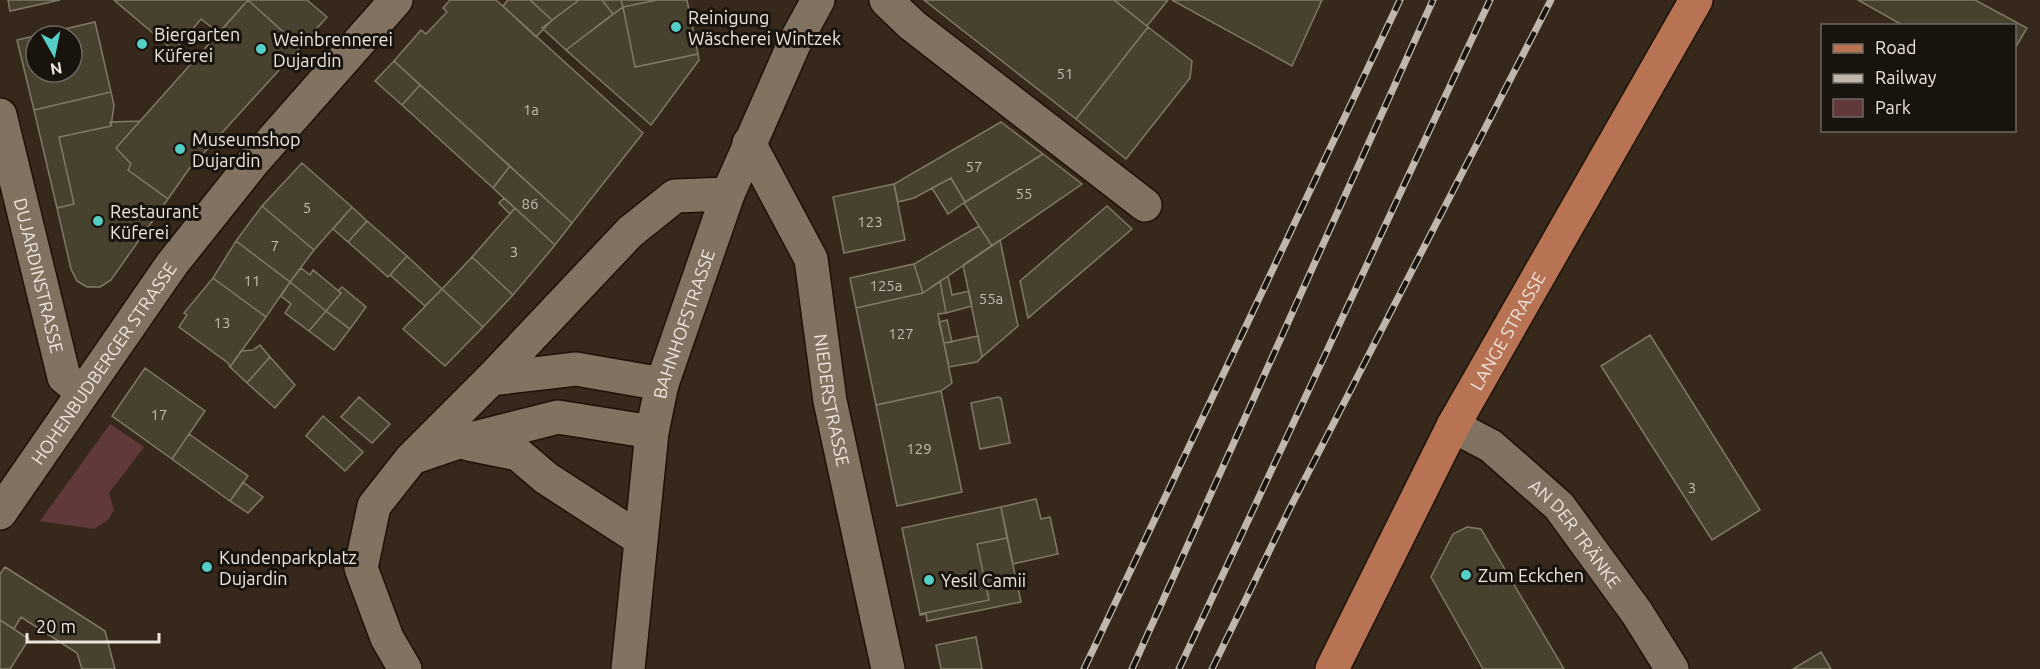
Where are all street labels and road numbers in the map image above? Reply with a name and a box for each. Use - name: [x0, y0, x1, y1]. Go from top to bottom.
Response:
- street label: DUJARDINSTRASSE: [11, 196, 68, 355]
- street label: BAHNHOFSTRASSE: [649, 246, 718, 400]
- street label: HOHENBUDBERGER STRASSE: [27, 259, 180, 468]
- street label: LANGE STRASSE: [1466, 268, 1549, 393]
- street label: NIEDERSTRASSE: [811, 333, 854, 468]
- street label: AN DER TRÄNKE: [1526, 475, 1625, 591]

